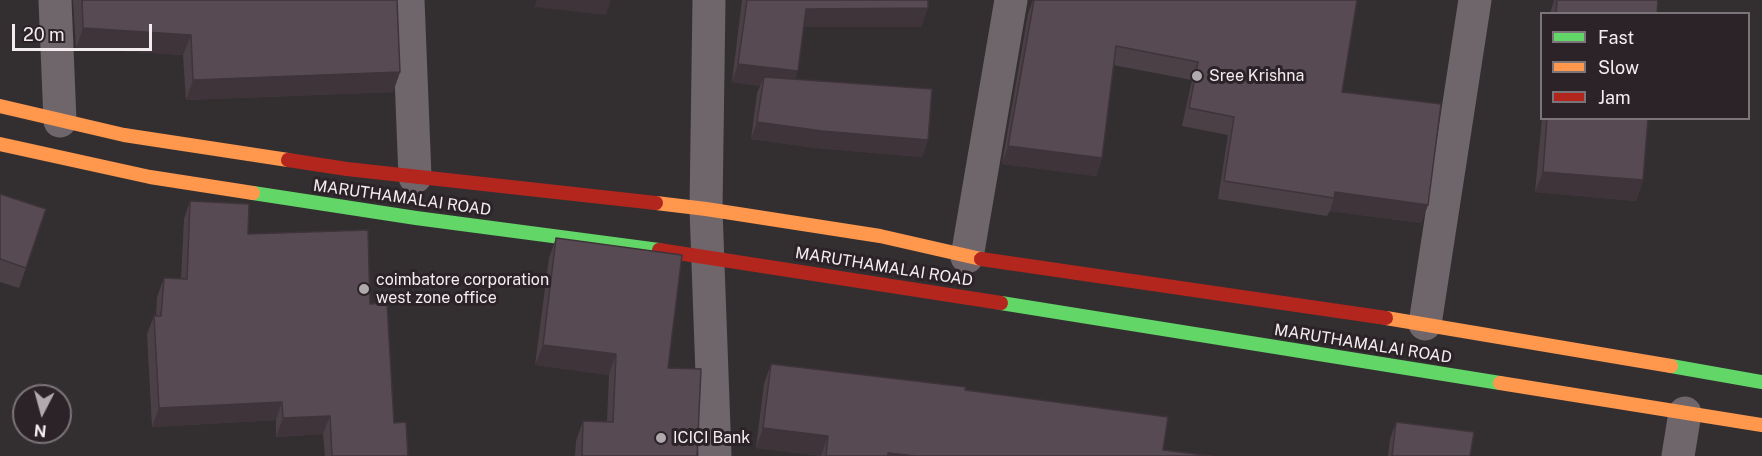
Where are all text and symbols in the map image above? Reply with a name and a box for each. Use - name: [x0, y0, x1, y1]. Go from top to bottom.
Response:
- scale bar: [15, 12, 154, 50]
- legend: [1540, 12, 1750, 120]
- text: 20 m: [23, 24, 65, 45]
- text: Fast: [1598, 27, 1634, 48]
- text: Slow: [1598, 57, 1639, 78]
- place label: Sree Krishna: [1209, 66, 1304, 86]
- marker: Sree Krishna: [1190, 69, 1204, 83]
- text: Jam: [1598, 87, 1631, 108]
- street label: MARUTHAMALAI ROAD: [312, 176, 492, 220]
- street label: MARUTHAMALAI ROAD: [794, 243, 974, 291]
- place label: coimbatore corporation west zone office: [376, 270, 549, 308]
- marker: coimbatore corporation west zone office: [357, 282, 371, 296]
- street label: MARUTHAMALAI ROAD: [1273, 320, 1453, 368]
- north arrow: [12, 384, 72, 444]
- text: N: [33, 420, 47, 441]
- place label: ICICI Bank: [673, 428, 750, 448]
- marker: ICICI Bank: [654, 431, 668, 445]

